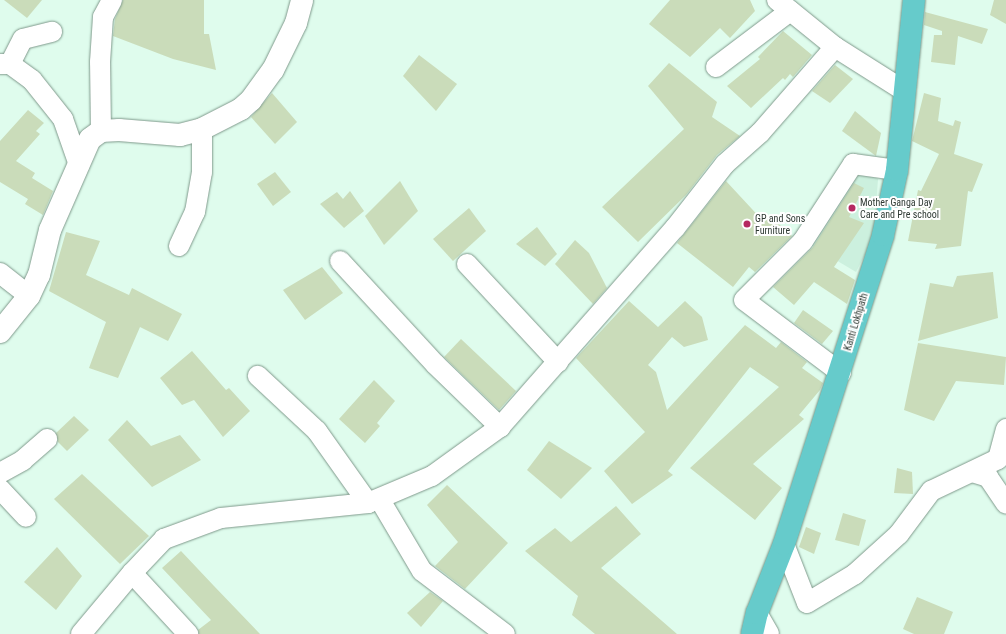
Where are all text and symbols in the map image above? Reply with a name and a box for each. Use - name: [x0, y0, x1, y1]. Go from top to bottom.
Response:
- place label: Mother Ganga Day Care and Pre school: [860, 196, 939, 220]
- marker: Mother Ganga Day Care and Pre school: [847, 203, 857, 213]
- place label: GP and Sons Furniture: [755, 212, 805, 236]
- marker: GP and Sons Furniture: [742, 219, 752, 229]
- street label: Kanti Lokhpath: [842, 292, 870, 352]

